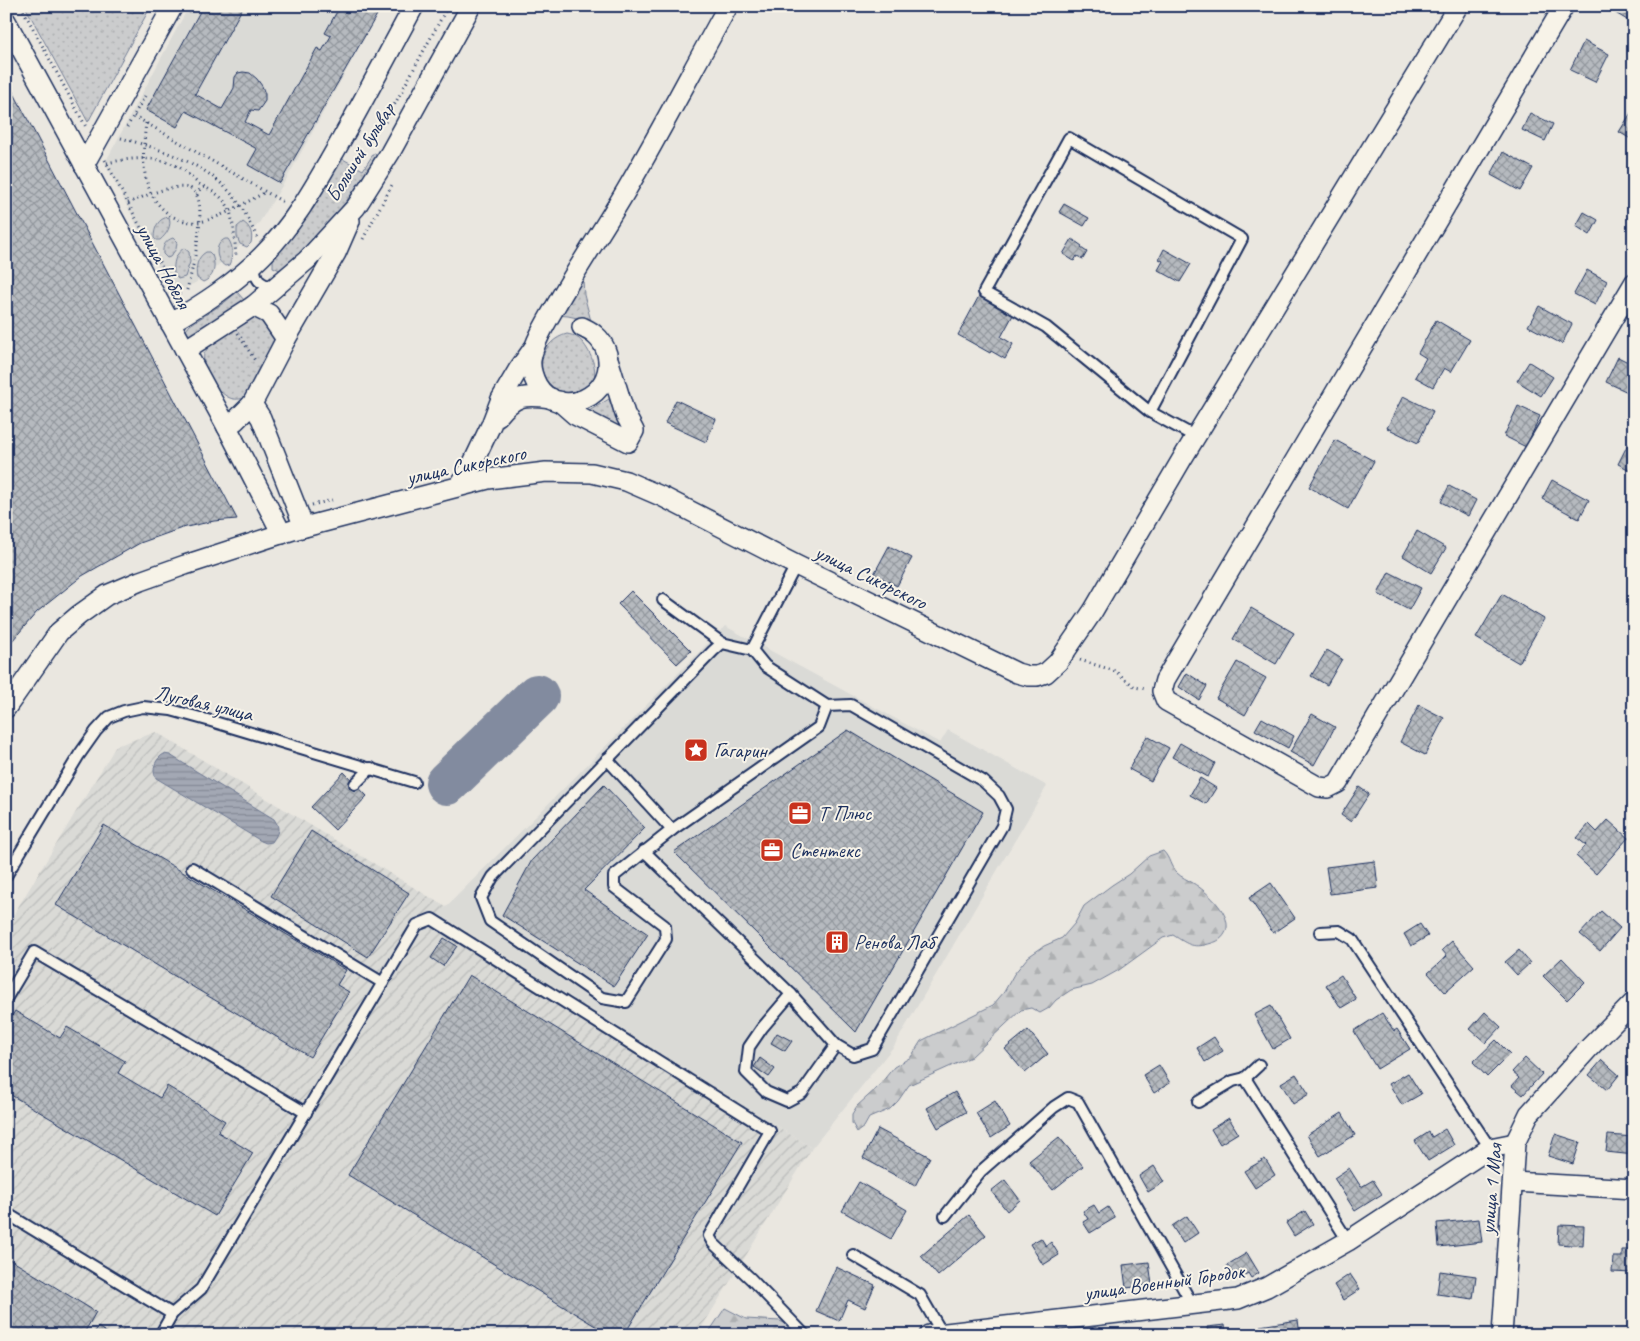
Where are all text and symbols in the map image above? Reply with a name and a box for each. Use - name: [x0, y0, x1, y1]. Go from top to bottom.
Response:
- street label: Большой бульвар: [319, 97, 401, 206]
- street label: улица Нобеля: [130, 217, 198, 314]
- street label: улица Сикорского: [402, 439, 529, 491]
- street label: улица Сикорского: [809, 538, 933, 616]
- street label: Луговая улица: [152, 679, 257, 727]
- place icon: Гагарин: [683, 737, 709, 763]
- place label: Гагарин: [714, 737, 768, 763]
- office icon: Т Плюс: [787, 800, 813, 826]
- place label: Т Плюс: [818, 800, 873, 826]
- office icon: Стентекс: [759, 837, 785, 863]
- place label: Стентекс: [790, 837, 861, 863]
- building icon: Ренова Лаб: [824, 929, 850, 955]
- place label: Ренова Лаб: [854, 929, 939, 955]
- street label: улица 1 Мая: [1474, 1141, 1508, 1237]
- street label: улица Военный Городок: [1080, 1258, 1247, 1306]

